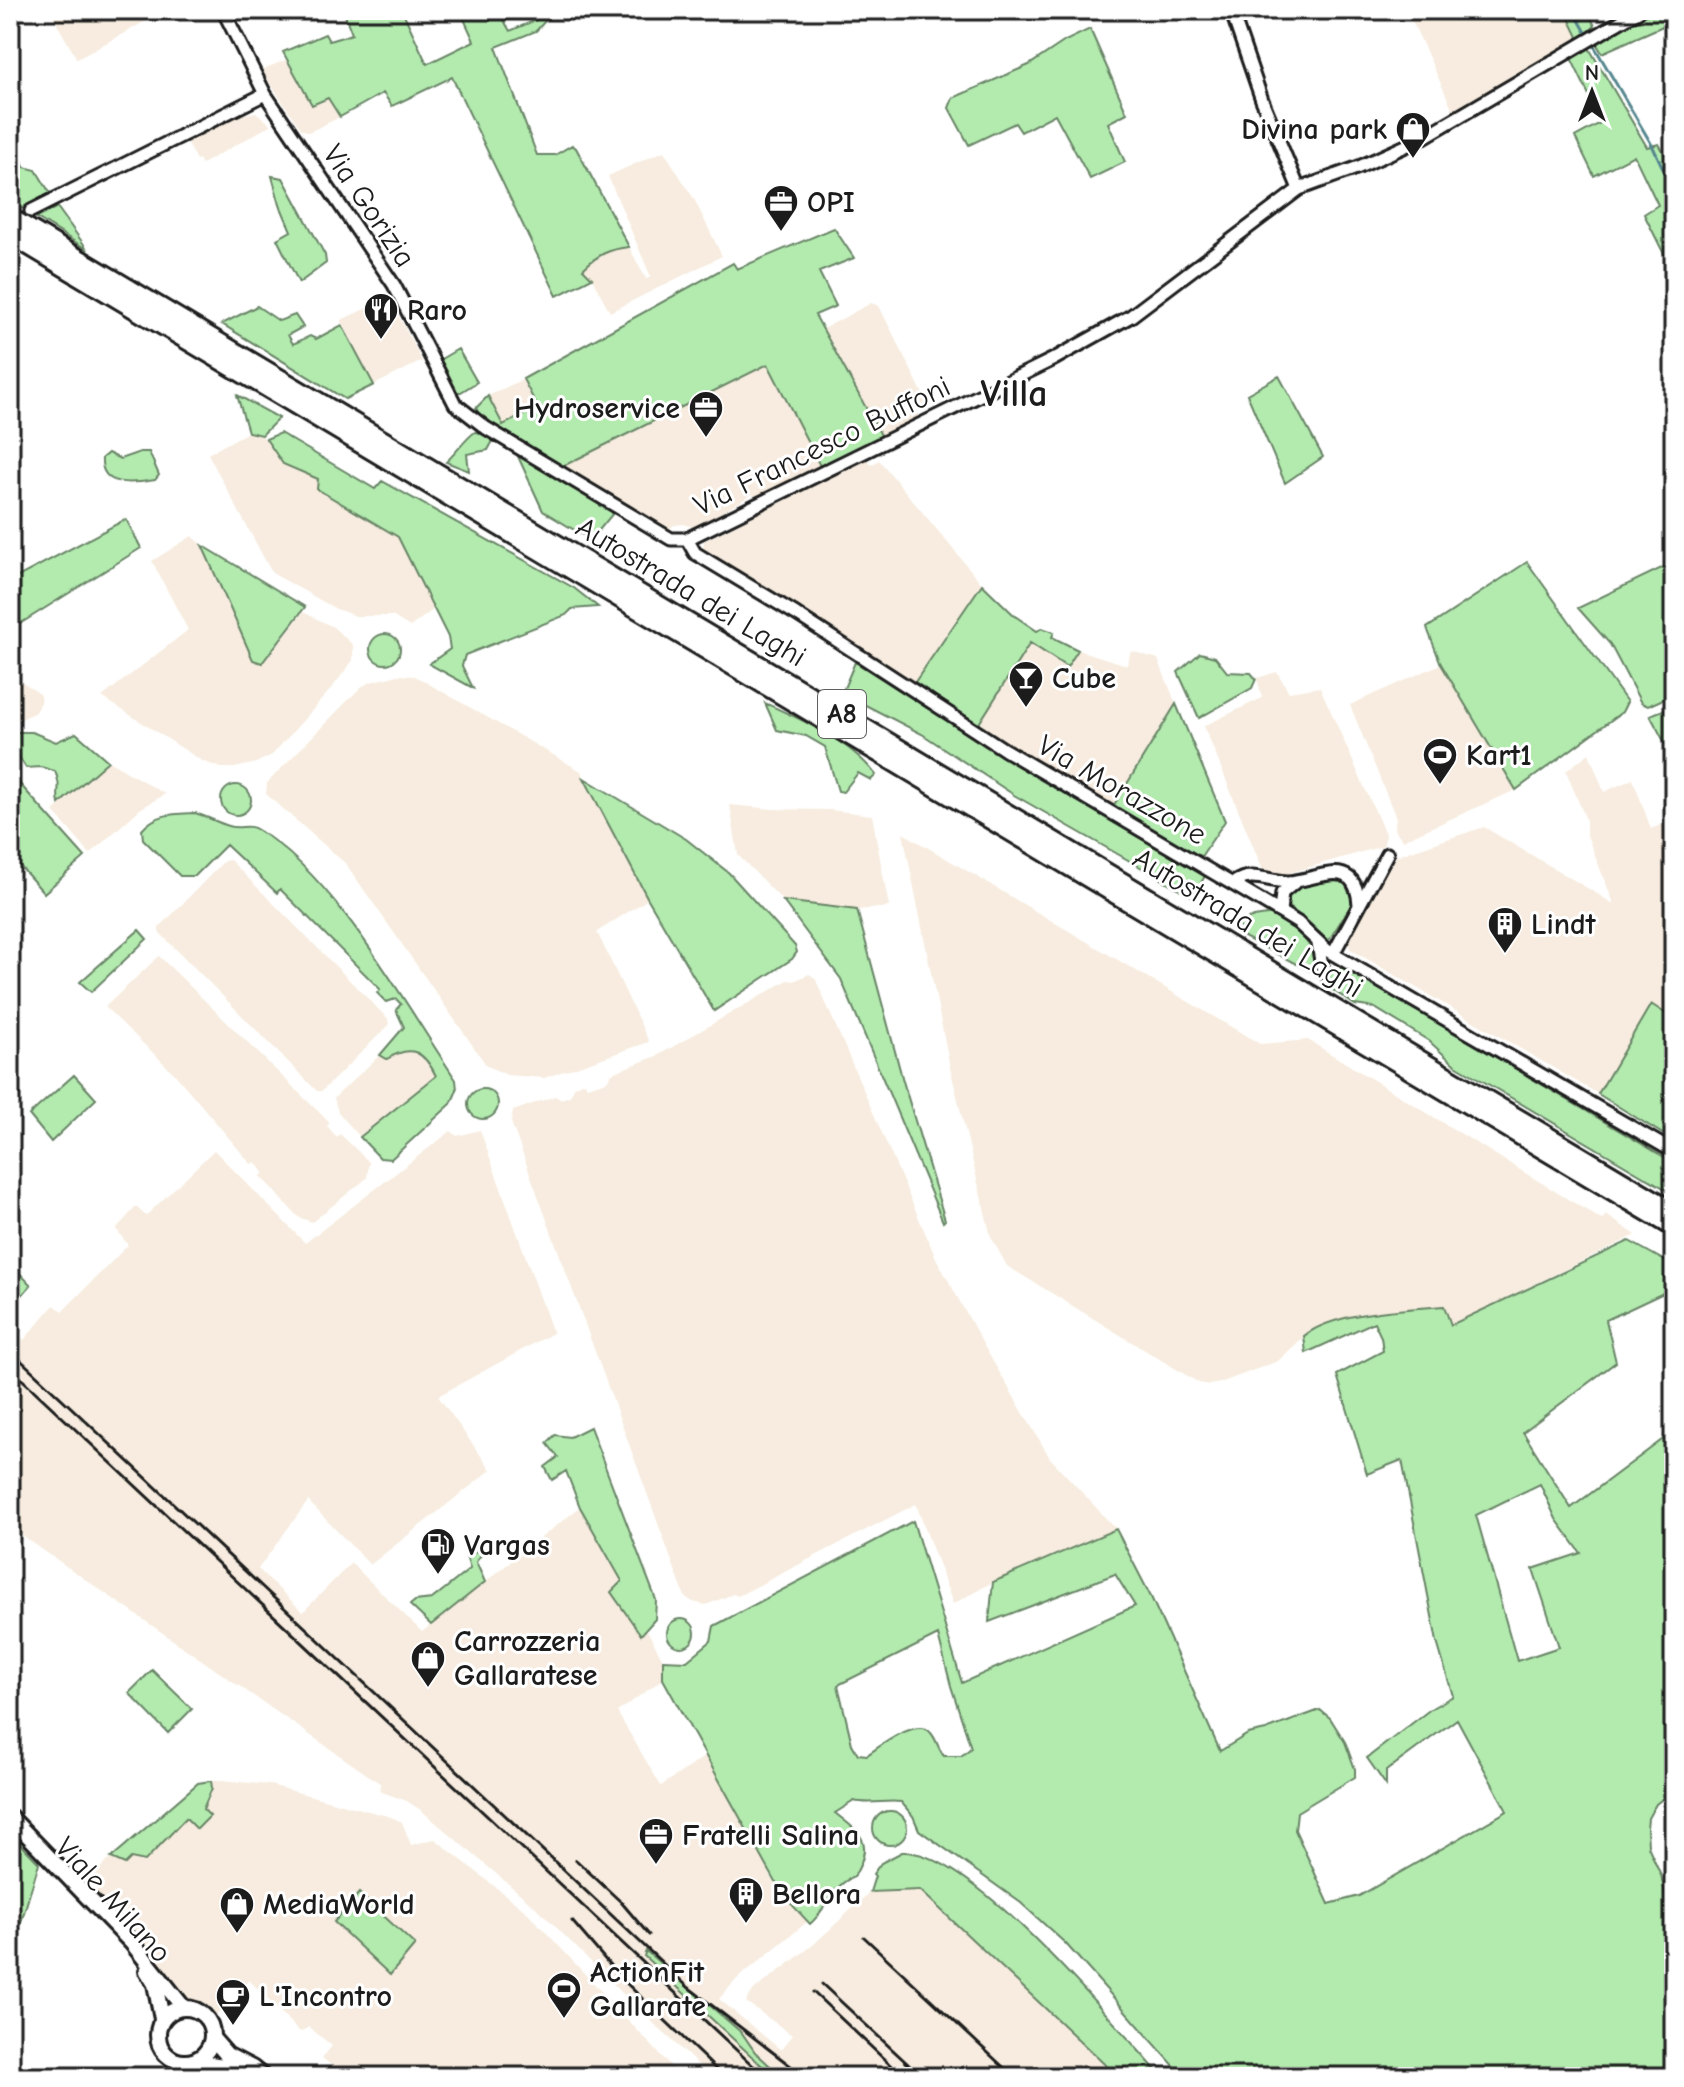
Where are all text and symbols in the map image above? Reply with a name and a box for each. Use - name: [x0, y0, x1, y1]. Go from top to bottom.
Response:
- north arrow: [1552, 52, 1632, 132]
- text: N: [1585, 60, 1599, 86]
- shop icon: Divina park: [1394, 110, 1432, 160]
- place label: Divina park: [1241, 112, 1387, 147]
- street label: Via Gorizia: [315, 138, 423, 274]
- office icon: OPI: [762, 183, 800, 233]
- place label: OPI: [807, 185, 855, 220]
- restaurant icon: Raro: [362, 291, 400, 341]
- place label: Raro: [407, 293, 467, 328]
- street label: Via Francesco Buffoni: [688, 369, 956, 523]
- district label: Villa: [981, 372, 1047, 416]
- office icon: Hydroservice: [687, 389, 725, 439]
- place label: Hydroservice: [514, 391, 680, 426]
- street label: Autostrada dei Laghi: [570, 510, 812, 674]
- bar icon: Cube: [1007, 659, 1045, 709]
- place label: Cube: [1052, 661, 1116, 696]
- road number: A8: [818, 690, 866, 738]
- street label: Via Morazzone: [1031, 728, 1213, 852]
- sports icon: Kart1: [1421, 736, 1459, 786]
- place label: Kart1: [1466, 738, 1532, 773]
- street label: Autostrada dei Laghi: [1127, 841, 1369, 1005]
- building icon: Lindt: [1486, 905, 1524, 955]
- place label: Lindt: [1531, 907, 1597, 942]
- fuel station icon: Vargas: [419, 1526, 457, 1576]
- place label: Vargas: [464, 1528, 550, 1563]
- place label: Carrozzeria Gallaratese: [454, 1624, 600, 1693]
- shop icon: Carrozzeria Gallaratese: [409, 1639, 447, 1689]
- office icon: Fratelli Salina: [637, 1816, 675, 1866]
- place label: Fratelli Salina: [682, 1818, 859, 1853]
- street label: Viale Milano: [48, 1830, 178, 1970]
- building icon: Bellora: [727, 1875, 765, 1925]
- place label: Bellora: [772, 1877, 861, 1912]
- shop icon: MediaWorld: [218, 1885, 256, 1935]
- place label: MediaWorld: [263, 1887, 415, 1922]
- place label: ActionFit Gallarate: [590, 1955, 706, 2024]
- sports icon: ActionFit Gallarate: [545, 1970, 583, 2020]
- cafe icon: L'Incontro: [214, 1977, 252, 2027]
- place label: L'Incontro: [259, 1979, 392, 2014]

